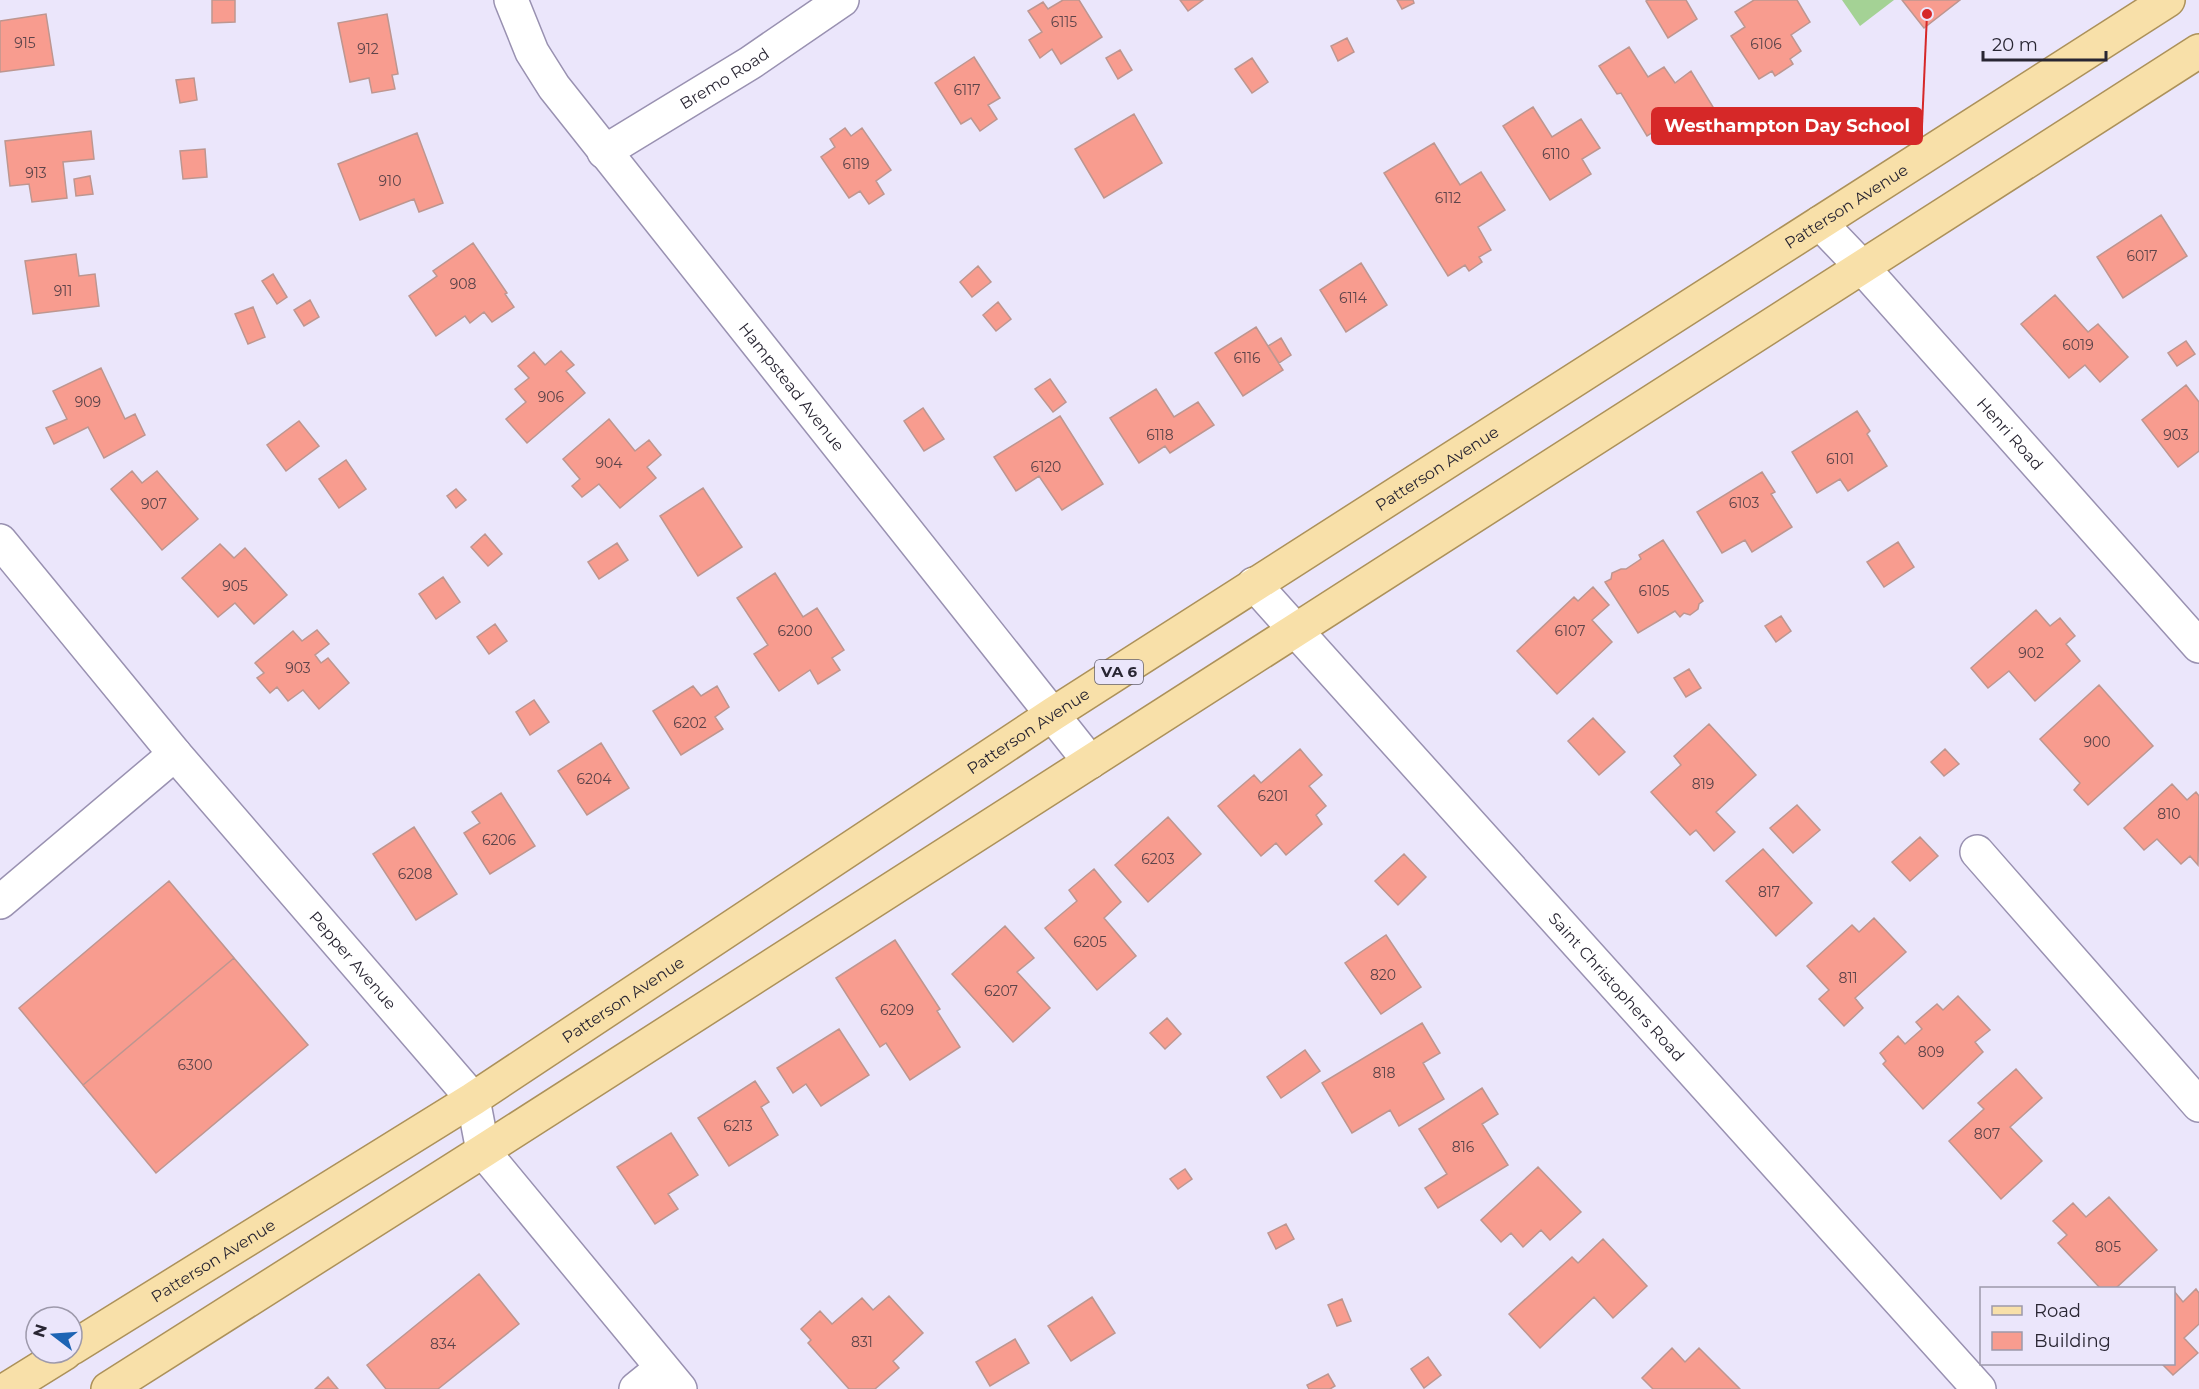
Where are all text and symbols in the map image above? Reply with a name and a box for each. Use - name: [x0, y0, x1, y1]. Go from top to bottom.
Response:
- house number: 6115: [1051, 13, 1077, 31]
- scale bar: [1983, 24, 2106, 62]
- house number: 915: [14, 34, 36, 52]
- text: 20 m: [1992, 34, 2038, 56]
- house number: 6106: [1750, 35, 1782, 53]
- house number: 912: [357, 40, 379, 58]
- street label: Bremo Road: [677, 44, 773, 113]
- house number: 6117: [954, 81, 980, 99]
- callout: Westhampton Day School: [1652, 108, 1922, 144]
- text: Westhampton Day School: [1664, 115, 1910, 137]
- house number: 6110: [1542, 145, 1570, 163]
- house number: 6119: [842, 155, 870, 173]
- street label: Patterson Avenue: [1781, 160, 1912, 253]
- house number: 913: [25, 164, 47, 182]
- house number: 910: [379, 172, 401, 190]
- house number: 6112: [1435, 189, 1461, 207]
- house number: 6017: [2126, 247, 2158, 265]
- house number: 908: [450, 275, 476, 293]
- house number: 911: [54, 282, 72, 300]
- house number: 6114: [1339, 289, 1368, 307]
- street label: Hampstead Avenue: [735, 319, 848, 455]
- house number: 6019: [2062, 336, 2094, 354]
- house number: 6116: [1233, 349, 1261, 367]
- house number: 906: [538, 388, 565, 406]
- house number: 909: [75, 393, 101, 411]
- street label: Henri Road: [1973, 394, 2047, 474]
- street label: Patterson Avenue: [1372, 422, 1502, 515]
- house number: 6118: [1146, 426, 1174, 444]
- house number: 903: [2163, 426, 2189, 444]
- house number: 6101: [1826, 450, 1854, 468]
- house number: 904: [595, 454, 623, 472]
- house number: 6120: [1031, 458, 1061, 476]
- house number: 6103: [1729, 494, 1759, 512]
- house number: 907: [141, 495, 167, 513]
- house number: 905: [222, 577, 248, 595]
- house number: 6105: [1639, 582, 1669, 600]
- house number: 6200: [778, 622, 812, 640]
- house number: 6107: [1555, 622, 1586, 640]
- house number: 902: [2018, 644, 2044, 662]
- house number: 903: [285, 659, 311, 677]
- road number: VA 6: [1095, 660, 1143, 684]
- street label: Patterson Avenue: [963, 684, 1093, 778]
- house number: 6202: [673, 714, 707, 732]
- house number: 900: [2083, 733, 2111, 751]
- house number: 6204: [577, 770, 612, 788]
- house number: 819: [1692, 775, 1714, 793]
- house number: 6201: [1258, 787, 1288, 805]
- house number: 810: [2157, 805, 2181, 823]
- house number: 6206: [482, 831, 517, 849]
- house number: 6203: [1141, 850, 1175, 868]
- house number: 6208: [398, 865, 432, 883]
- house number: 817: [1758, 883, 1780, 901]
- street label: Pepper Avenue: [305, 908, 400, 1013]
- street label: Saint Christophers Road: [1544, 909, 1688, 1065]
- house number: 6205: [1073, 933, 1107, 951]
- street label: Patterson Avenue: [559, 953, 688, 1047]
- house number: 820: [1370, 966, 1396, 984]
- house number: 811: [1838, 969, 1858, 987]
- house number: 6207: [984, 982, 1018, 1000]
- house number: 6209: [880, 1001, 914, 1019]
- house number: 809: [1918, 1043, 1944, 1061]
- house number: 6300: [178, 1056, 212, 1074]
- house number: 818: [1373, 1064, 1396, 1082]
- house number: 6213: [723, 1117, 753, 1135]
- house number: 807: [1974, 1125, 2000, 1143]
- house number: 816: [1452, 1138, 1475, 1156]
- street label: Patterson Avenue: [148, 1215, 279, 1307]
- house number: 805: [2095, 1238, 2121, 1256]
- legend: [1980, 1287, 2175, 1365]
- text: Road: [2034, 1300, 2081, 1322]
- north arrow: [24, 1305, 84, 1365]
- text: N: [29, 1322, 51, 1340]
- text: Building: [2034, 1330, 2111, 1352]
- house number: 831: [851, 1333, 873, 1351]
- house number: 834: [430, 1335, 457, 1353]

